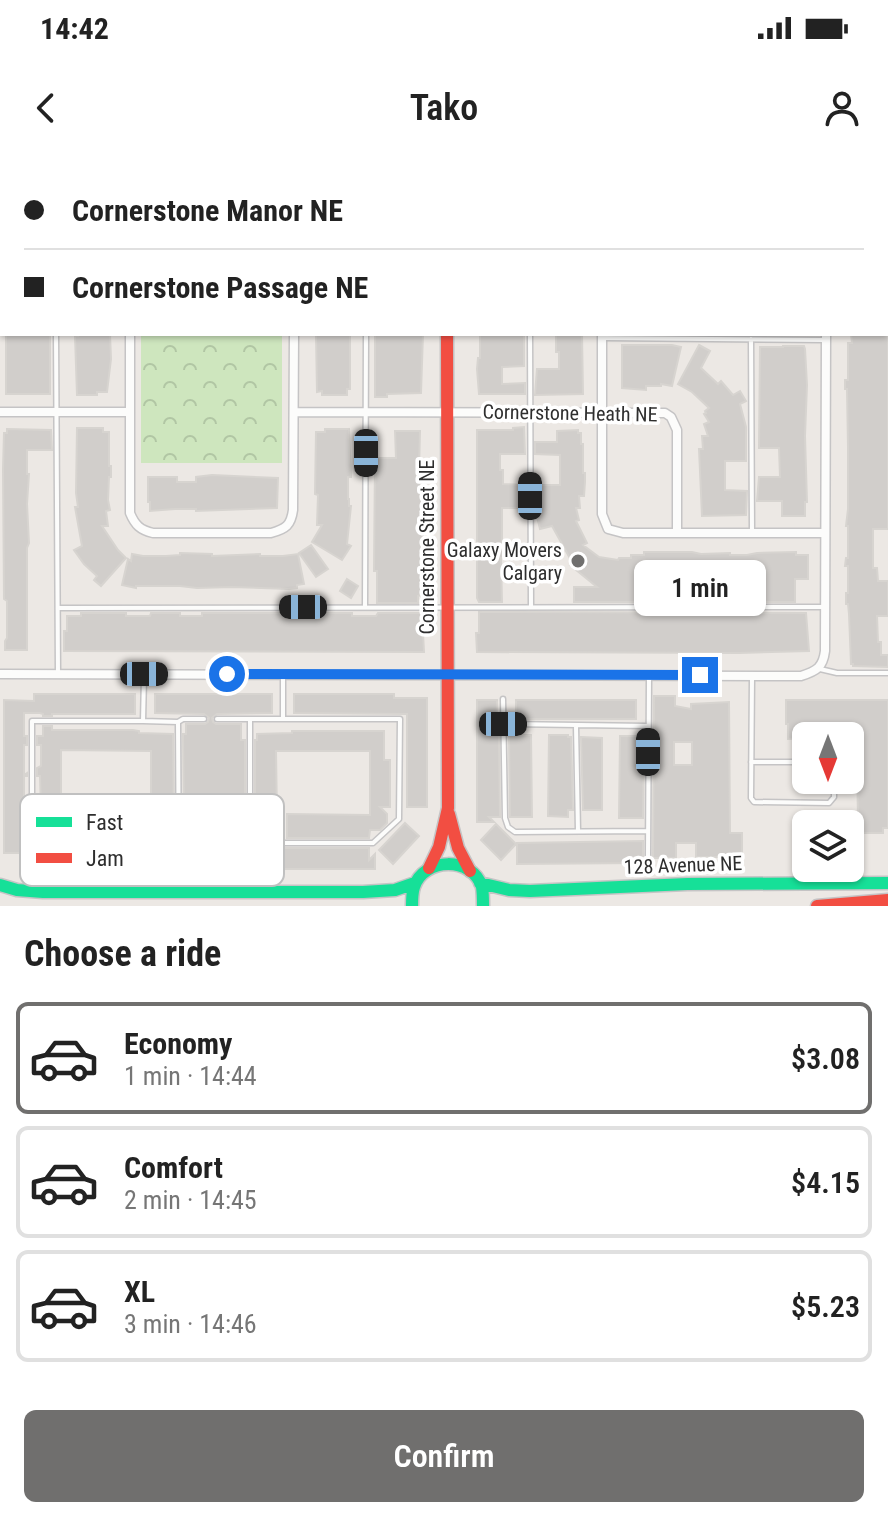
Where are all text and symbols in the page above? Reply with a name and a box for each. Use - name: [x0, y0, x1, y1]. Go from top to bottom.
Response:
- text: 14:42: [40, 11, 109, 46]
- icon: back: [24, 86, 68, 130]
- icon: person: [820, 86, 864, 130]
- text: Tako: [410, 87, 478, 129]
- text: Cornerstone Manor NE: [72, 193, 343, 228]
- text: Cornerstone Passage NE: [72, 270, 368, 305]
- street label: Cornerstone Heath NE: [482, 399, 658, 427]
- car: [354, 429, 378, 477]
- street label: Cornerstone Street NE: [415, 459, 439, 634]
- car: [518, 472, 542, 520]
- place label: Galaxy Movers Calgary: [447, 538, 562, 585]
- marker: Galaxy Movers Calgary: [569, 552, 587, 570]
- callout: 1 min: [634, 559, 766, 615]
- text: 1 min: [671, 573, 729, 603]
- car: [279, 595, 327, 619]
- route start: [209, 656, 245, 692]
- route end: [682, 657, 718, 693]
- car: [120, 662, 168, 686]
- car: [479, 712, 527, 736]
- north arrow: [792, 722, 864, 794]
- map controls: [792, 722, 864, 882]
- car: [636, 728, 660, 776]
- legend: [20, 794, 284, 886]
- text: Fast: [86, 810, 123, 835]
- button: layers: [792, 810, 864, 882]
- text: Jam: [86, 846, 124, 871]
- street label: 128 Avenue NE: [623, 851, 743, 879]
- text: Choose a ride: [24, 933, 221, 975]
- icon: car: [28, 1022, 100, 1094]
- text: Economy: [124, 1026, 232, 1061]
- text: $3.08: [791, 1041, 860, 1076]
- text: 1 min · 14:44: [124, 1061, 257, 1091]
- icon: car: [28, 1146, 100, 1218]
- text: Comfort: [124, 1150, 223, 1185]
- text: $4.15: [791, 1165, 860, 1200]
- text: 2 min · 14:45: [124, 1185, 257, 1215]
- icon: car: [28, 1270, 100, 1342]
- text: XL: [124, 1274, 155, 1309]
- text: $5.23: [791, 1289, 860, 1324]
- text: 3 min · 14:46: [124, 1309, 257, 1339]
- button: Confirm: [24, 1410, 864, 1502]

